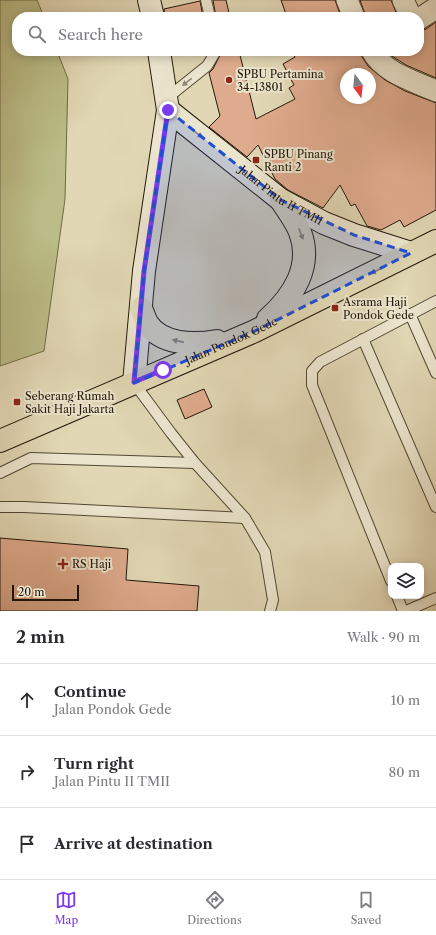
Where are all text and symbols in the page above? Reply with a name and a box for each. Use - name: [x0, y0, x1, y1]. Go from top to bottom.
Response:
- search box: [12, 12, 424, 56]
- icon: search: [26, 23, 48, 45]
- text: Search here: [58, 25, 143, 44]
- place label: SPBU Pertamina 34-13801: [237, 67, 324, 94]
- north arrow: [340, 68, 376, 104]
- marker: SPBU Pertamina 34-13801: [224, 75, 234, 85]
- one-way arrow: [182, 78, 193, 87]
- route end: [159, 101, 177, 119]
- one-way arrow: [193, 130, 204, 139]
- place label: SPBU Pinang Ranti 2: [264, 147, 333, 174]
- marker: SPBU Pinang Ranti 2: [251, 155, 261, 165]
- street label: Jalan Pintu II TMII: [235, 161, 325, 228]
- one-way arrow: [298, 228, 304, 240]
- one-way arrow: [370, 268, 382, 274]
- place label: Asrama Haji Pondok Gede: [342, 295, 414, 322]
- marker: Asrama Haji Pondok Gede: [330, 303, 340, 313]
- street label: Jalan Pondok Gede: [181, 314, 280, 368]
- one-way arrow: [172, 338, 184, 344]
- route start: [154, 361, 172, 379]
- place label: Seberang Rumah Sakit Haji Jakarta: [25, 389, 114, 416]
- marker: Seberang Rumah Sakit Haji Jakarta: [12, 397, 22, 407]
- place label: RS Haji: [72, 557, 112, 571]
- marker: RS Haji: [57, 558, 69, 570]
- map controls: [388, 563, 424, 599]
- button: layers: [388, 563, 424, 599]
- scale bar: [12, 583, 79, 602]
- text: 20 m: [18, 585, 44, 599]
- text: 2 min: [16, 627, 65, 647]
- text: Walk · 90 m: [347, 629, 420, 645]
- text: Continue: [54, 682, 126, 701]
- icon: ahead: [16, 689, 38, 711]
- text: 10 m: [391, 692, 420, 708]
- text: Jalan Pondok Gede: [54, 701, 172, 717]
- text: Turn right: [54, 754, 134, 773]
- icon: right: [16, 761, 38, 783]
- text: 80 m: [388, 764, 420, 780]
- text: Jalan Pintu II TMII: [54, 773, 170, 789]
- icon: arrive: [16, 833, 38, 855]
- text: Arrive at destination: [54, 834, 213, 853]
- tab: Map: [55, 889, 78, 927]
- tab: Directions: [187, 889, 242, 927]
- tab: Saved: [351, 889, 381, 927]

